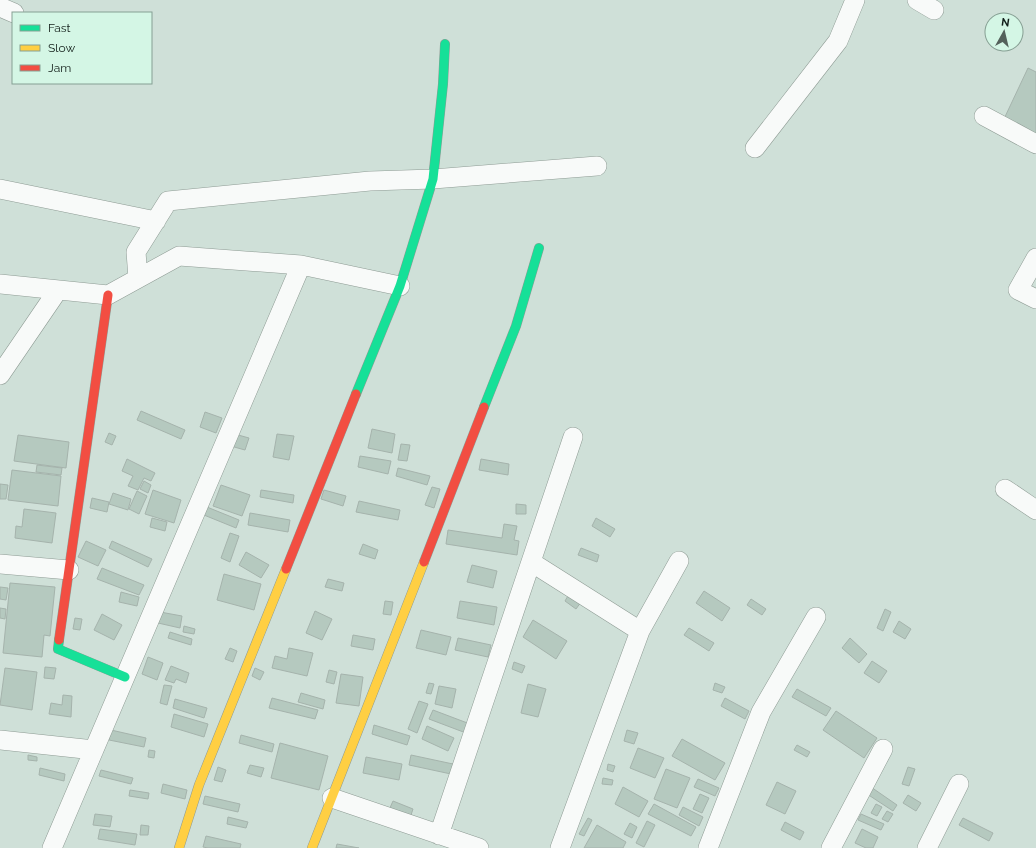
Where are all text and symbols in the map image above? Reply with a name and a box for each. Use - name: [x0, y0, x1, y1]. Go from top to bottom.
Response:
- legend: [12, 12, 152, 84]
- north arrow: [984, 12, 1024, 52]
- text: N: [1000, 16, 1010, 30]
- text: Fast: [48, 21, 71, 35]
- text: Slow: [48, 41, 75, 55]
- text: Jam: [48, 61, 71, 75]

